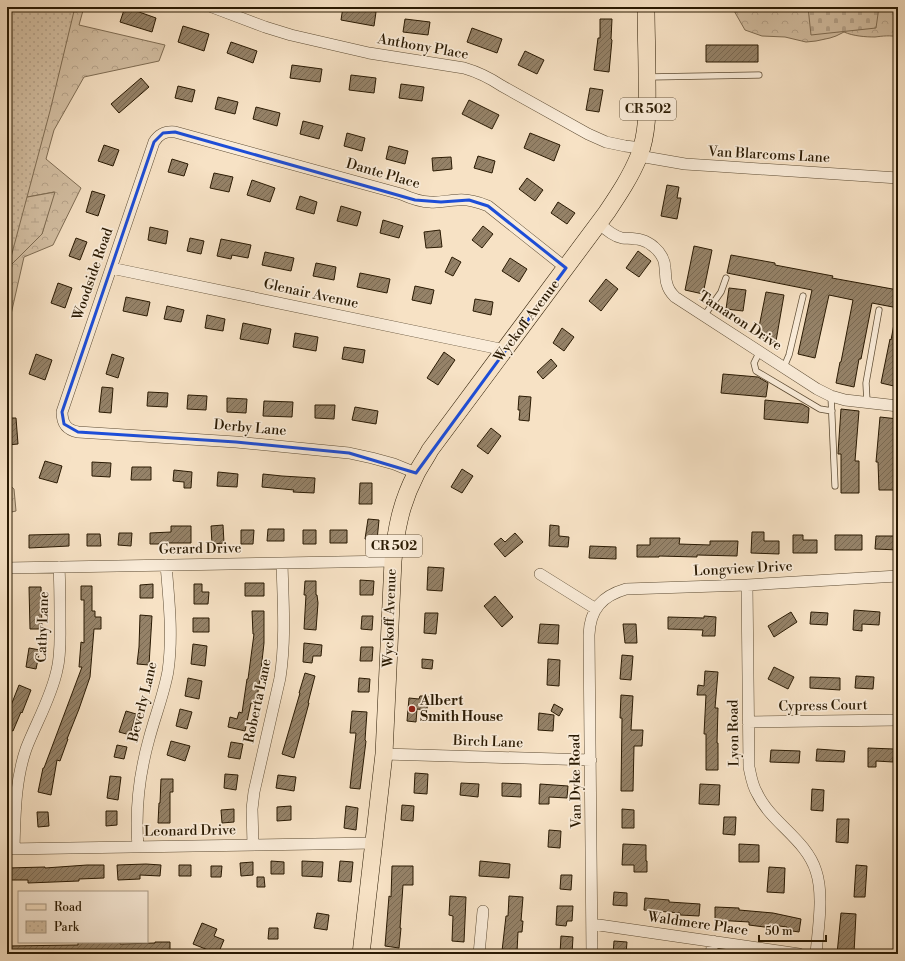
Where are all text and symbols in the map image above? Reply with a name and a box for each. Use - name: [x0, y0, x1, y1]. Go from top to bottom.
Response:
- street label: Anthony Place: [375, 30, 470, 64]
- road number: CR 502: [620, 98, 676, 120]
- street label: Van Blarcoms Lane: [707, 143, 830, 167]
- street label: Dante Place: [344, 155, 422, 193]
- street label: Woodside Road: [68, 225, 117, 324]
- street label: Glenair Avenue: [262, 275, 360, 313]
- street label: Wyckoff Avenue: [489, 276, 564, 367]
- street label: Tamaron Drive: [695, 287, 785, 355]
- street label: Derby Lane: [213, 416, 287, 440]
- road number: CR 502: [366, 535, 422, 557]
- street label: Gerard Drive: [158, 539, 242, 559]
- street label: Longview Drive: [693, 557, 793, 581]
- street label: Wyckoff Avenue: [379, 568, 401, 669]
- street label: Cathy Lane: [33, 591, 53, 663]
- street label: Roberta Lane: [240, 657, 276, 745]
- street label: Beverly Lane: [124, 660, 162, 745]
- place label: Albert Smith House: [419, 692, 504, 726]
- street label: Cypress Court: [778, 696, 868, 716]
- street label: Lyon Road: [724, 699, 744, 767]
- marker: Albert Smith House: [407, 704, 417, 714]
- street label: Birch Lane: [452, 732, 523, 752]
- street label: Van Dyke Road: [566, 734, 586, 829]
- street label: Leonard Drive: [144, 821, 236, 841]
- legend: [18, 891, 148, 943]
- text: Road: [54, 900, 82, 915]
- street label: Waldmere Place: [646, 908, 749, 940]
- scale bar: [759, 917, 826, 943]
- text: Park: [54, 920, 80, 935]
- text: 50 m: [765, 924, 793, 939]

